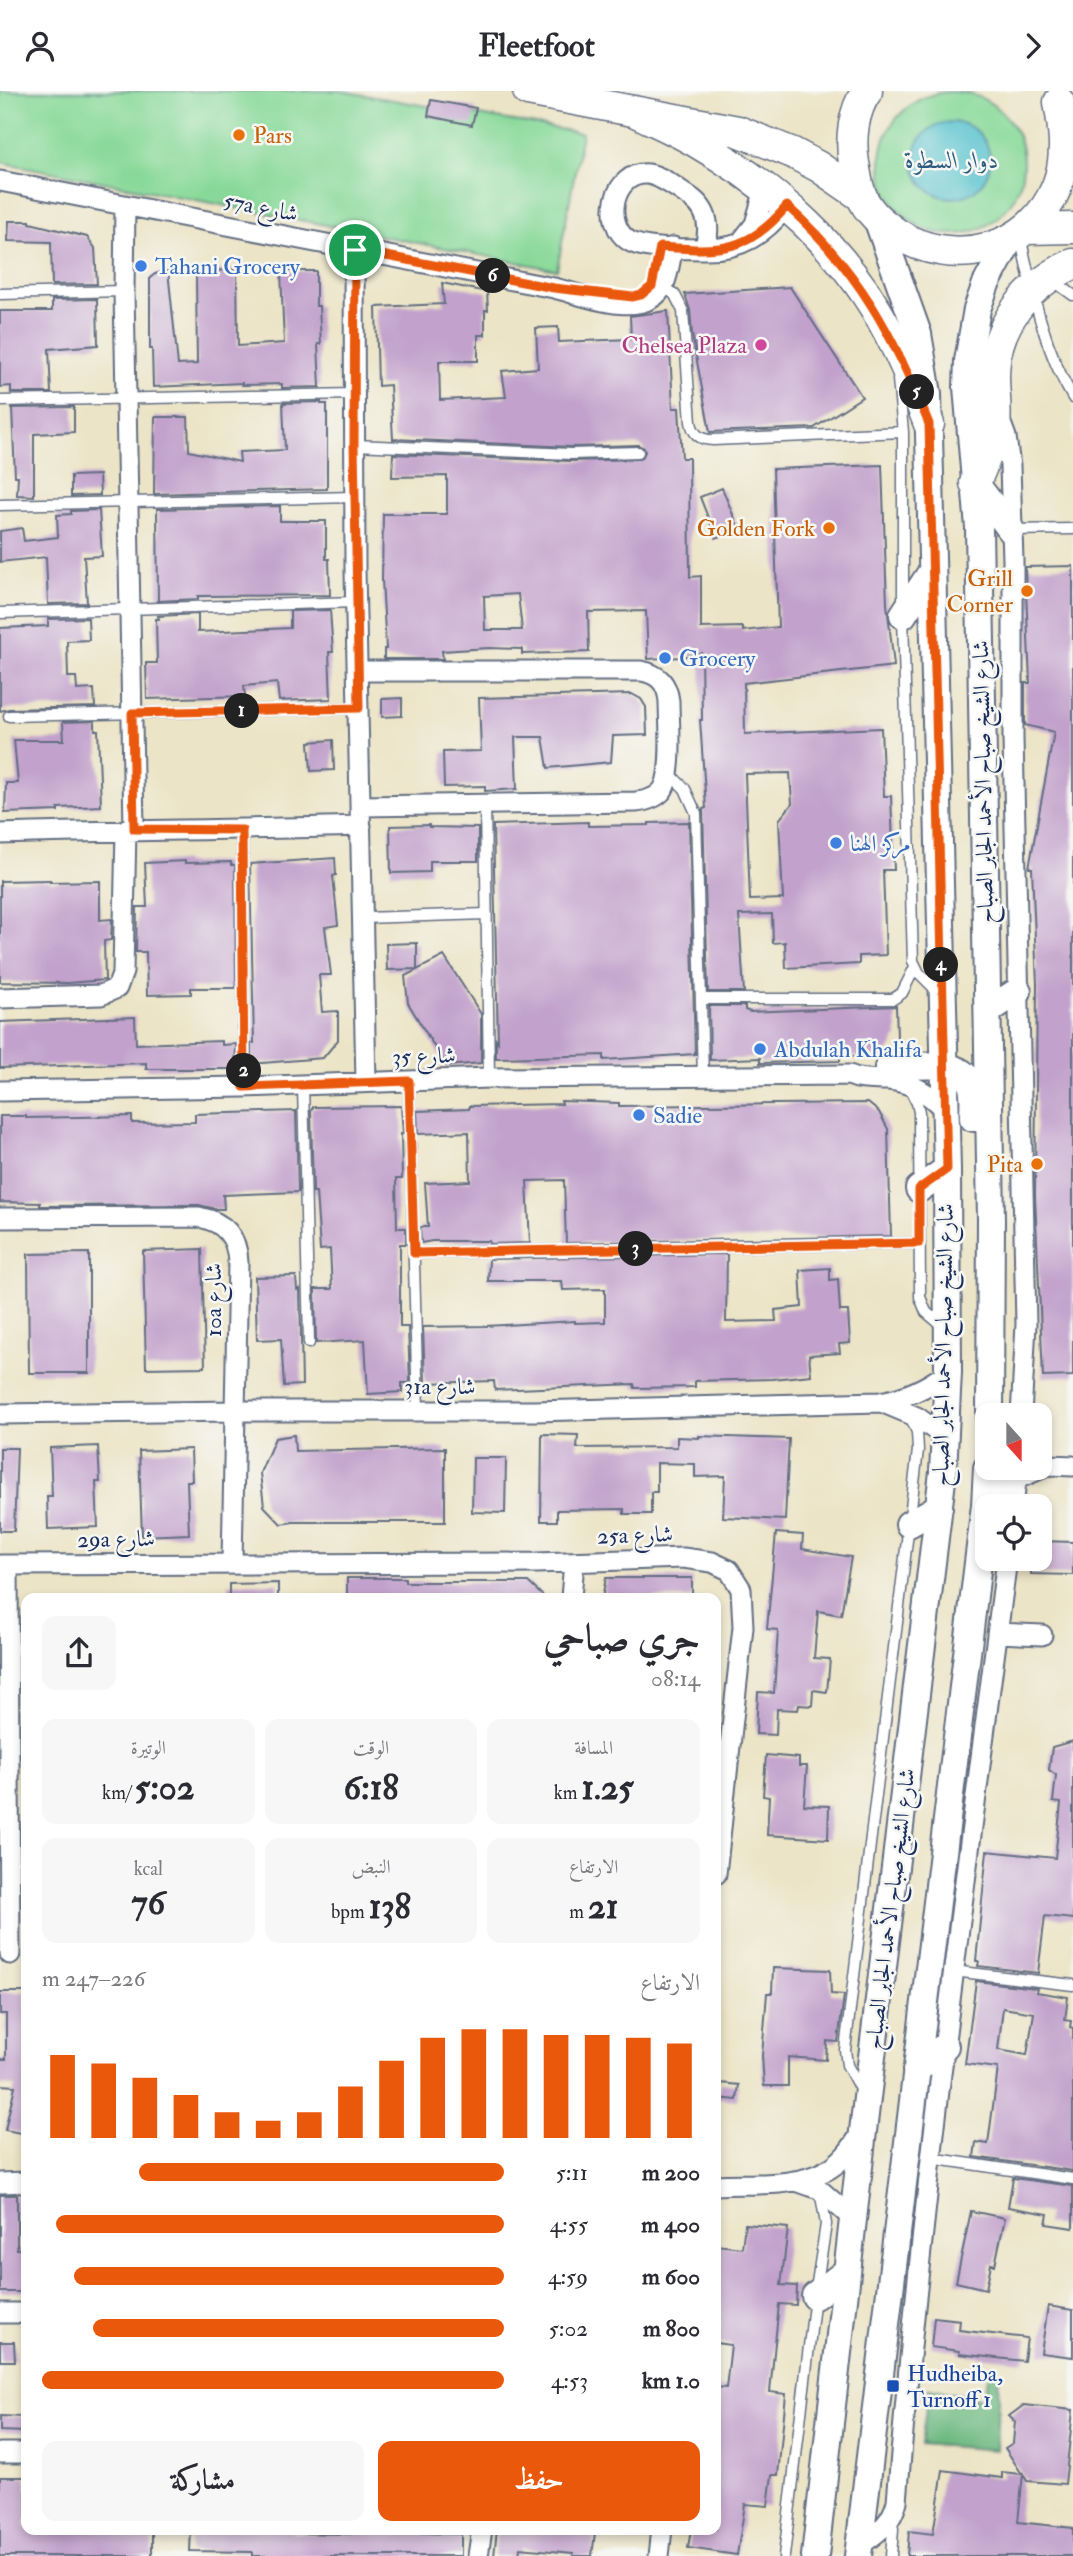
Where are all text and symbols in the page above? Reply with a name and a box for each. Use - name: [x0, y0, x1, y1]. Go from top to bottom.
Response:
- text: Fleetfoot: [478, 26, 595, 66]
- icon: person: [21, 27, 59, 65]
- icon: forward: [1014, 27, 1052, 65]
- place label: Pars: [253, 121, 292, 150]
- marker: Pars: [231, 127, 247, 143]
- water label: دوار السطوة: [904, 145, 999, 176]
- street label: 57a شارع: [221, 186, 301, 233]
- pin: [325, 220, 385, 280]
- icon: arrive: [336, 231, 374, 269]
- place label: Tahani Grocery: [155, 252, 301, 281]
- marker: Tahani Grocery: [133, 258, 149, 274]
- pin: 6: [476, 259, 510, 293]
- text: 6: [488, 263, 497, 287]
- place label: Chelsea Plaza: [621, 331, 748, 360]
- marker: Chelsea Plaza: [753, 337, 769, 353]
- pin: 5: [900, 375, 934, 409]
- text: 5: [912, 379, 921, 403]
- place label: Golden Fork: [697, 514, 815, 543]
- marker: Golden Fork: [821, 520, 837, 536]
- place label: Grill Corner: [946, 564, 1013, 619]
- marker: Grill Corner: [1019, 583, 1035, 599]
- street label: شارع الشيخ صباح الأحمد الجابر الصباح: [964, 640, 1006, 924]
- place label: Grocery: [679, 644, 756, 673]
- marker: Grocery: [657, 650, 673, 666]
- pin: 1: [224, 693, 260, 729]
- text: 1: [238, 698, 245, 722]
- place label: مركز الهنا: [850, 829, 911, 859]
- marker: مركز الهنا: [828, 835, 844, 851]
- pin: 4: [923, 947, 958, 983]
- text: 4: [935, 952, 946, 976]
- place label: Abdulah Khalifa: [773, 1035, 922, 1064]
- street label: شارع 35: [392, 1040, 457, 1077]
- marker: Abdulah Khalifa: [752, 1041, 768, 1057]
- pin: 2: [226, 1053, 262, 1089]
- text: 2: [239, 1058, 248, 1082]
- place label: Sadie: [653, 1101, 703, 1130]
- marker: Sadie: [631, 1107, 647, 1123]
- place label: Pita: [987, 1150, 1024, 1179]
- marker: Pita: [1029, 1156, 1045, 1172]
- street label: شارع الشيخ صباح الأحمد الجابر الصباح: [924, 1203, 966, 1487]
- pin: 3: [618, 1231, 654, 1267]
- text: 3: [632, 1236, 639, 1260]
- street label: 10a شارع: [199, 1263, 233, 1337]
- street label: 31a شارع: [404, 1372, 476, 1406]
- north arrow: [975, 1403, 1052, 1481]
- map controls: [975, 1403, 1052, 1571]
- button: locate: [975, 1494, 1052, 1571]
- street label: 25a شارع: [597, 1519, 674, 1556]
- street label: 29a شارع: [77, 1524, 155, 1559]
- text: جري صباحي: [544, 1614, 700, 1662]
- button: share: [42, 1616, 116, 1690]
- text: 08:14: [651, 1664, 700, 1693]
- text: الوتيرة: [131, 1736, 166, 1760]
- text: الوقت: [353, 1736, 389, 1760]
- text: المسافة: [574, 1736, 613, 1760]
- text: 5:02: [135, 1766, 195, 1810]
- text: 6:18: [343, 1766, 399, 1810]
- text: 1.25: [581, 1766, 634, 1810]
- street label: شارع الشيخ صباح الأحمد الجابر الصباح: [856, 1766, 928, 2052]
- text: /km: [102, 1781, 135, 1805]
- text: km: [554, 1781, 581, 1805]
- text: النبض: [351, 1855, 391, 1879]
- text: الارتفاع: [569, 1855, 618, 1879]
- text: kcal: [134, 1857, 163, 1881]
- text: 76: [131, 1881, 165, 1925]
- text: 138: [369, 1885, 411, 1929]
- text: 21: [588, 1885, 618, 1929]
- text: bpm: [331, 1900, 369, 1924]
- text: m: [569, 1900, 588, 1924]
- text: 226–247 m: [42, 1964, 145, 1993]
- text: الارتفاع: [640, 1968, 700, 1997]
- text: 5:11: [556, 2158, 588, 2187]
- text: 200 m: [642, 2158, 700, 2187]
- text: 4:55: [550, 2210, 588, 2239]
- text: 400 m: [641, 2210, 700, 2239]
- text: 4:59: [548, 2262, 588, 2291]
- text: 600 m: [642, 2262, 700, 2291]
- text: 5:02: [549, 2314, 588, 2343]
- text: 800 m: [643, 2314, 700, 2343]
- place label: Hudheiba, Turnoff 1: [907, 2359, 1003, 2414]
- text: 4:53: [551, 2366, 588, 2395]
- text: 1.0 km: [642, 2366, 700, 2395]
- marker: Hudheiba, Turnoff 1: [885, 2378, 901, 2394]
- button: مشاركة: [42, 2441, 364, 2521]
- button: حفظ: [378, 2441, 700, 2521]

